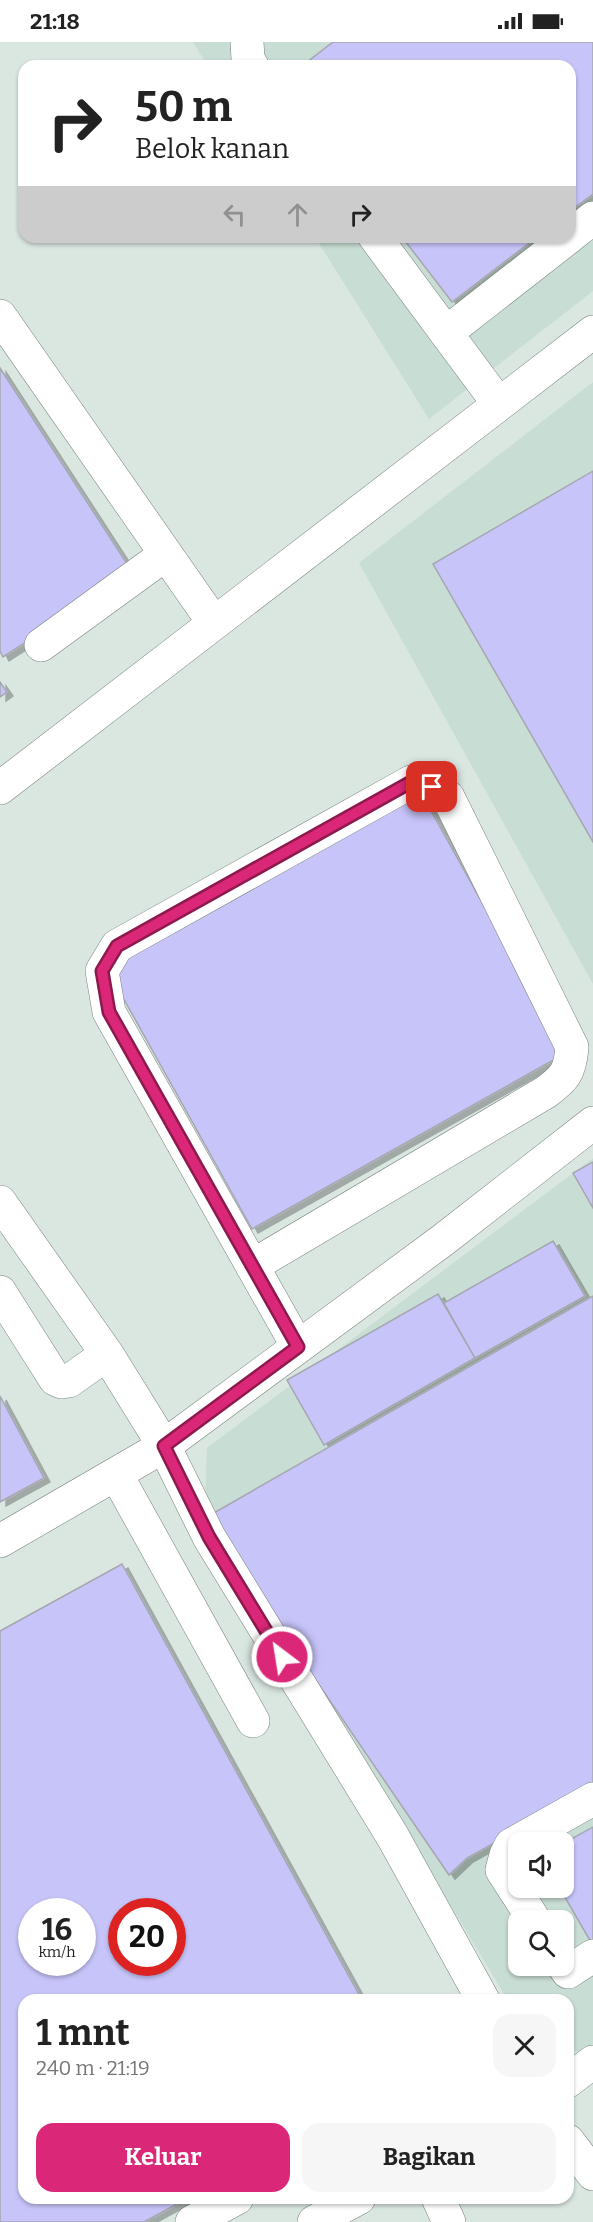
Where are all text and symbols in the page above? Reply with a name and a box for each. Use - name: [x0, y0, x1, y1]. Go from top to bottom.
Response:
- text: 21:18: [30, 8, 80, 35]
- text: 50 m: [135, 82, 232, 132]
- icon: right: [36, 84, 114, 162]
- text: Belok kanan: [135, 133, 289, 165]
- icon: left: [218, 198, 251, 231]
- icon: ahead: [281, 198, 314, 231]
- icon: right: [344, 198, 377, 231]
- pin: [406, 761, 457, 812]
- icon: arrive: [415, 770, 448, 803]
- position arrow: [250, 1625, 314, 1689]
- map controls: [508, 1832, 574, 1976]
- button: sound: [508, 1832, 574, 1898]
- speed limit sign: 20: [108, 1898, 186, 1976]
- button: search: [508, 1910, 574, 1976]
- text: 16: [42, 1912, 72, 1948]
- text: km/h: [38, 1943, 76, 1961]
- text: 1 mnt: [36, 2011, 130, 2055]
- button: close: [493, 2014, 556, 2077]
- text: 240 m · 21:19: [36, 2056, 150, 2080]
- button: Keluar: [36, 2123, 290, 2192]
- button: Bagikan: [302, 2123, 556, 2192]

